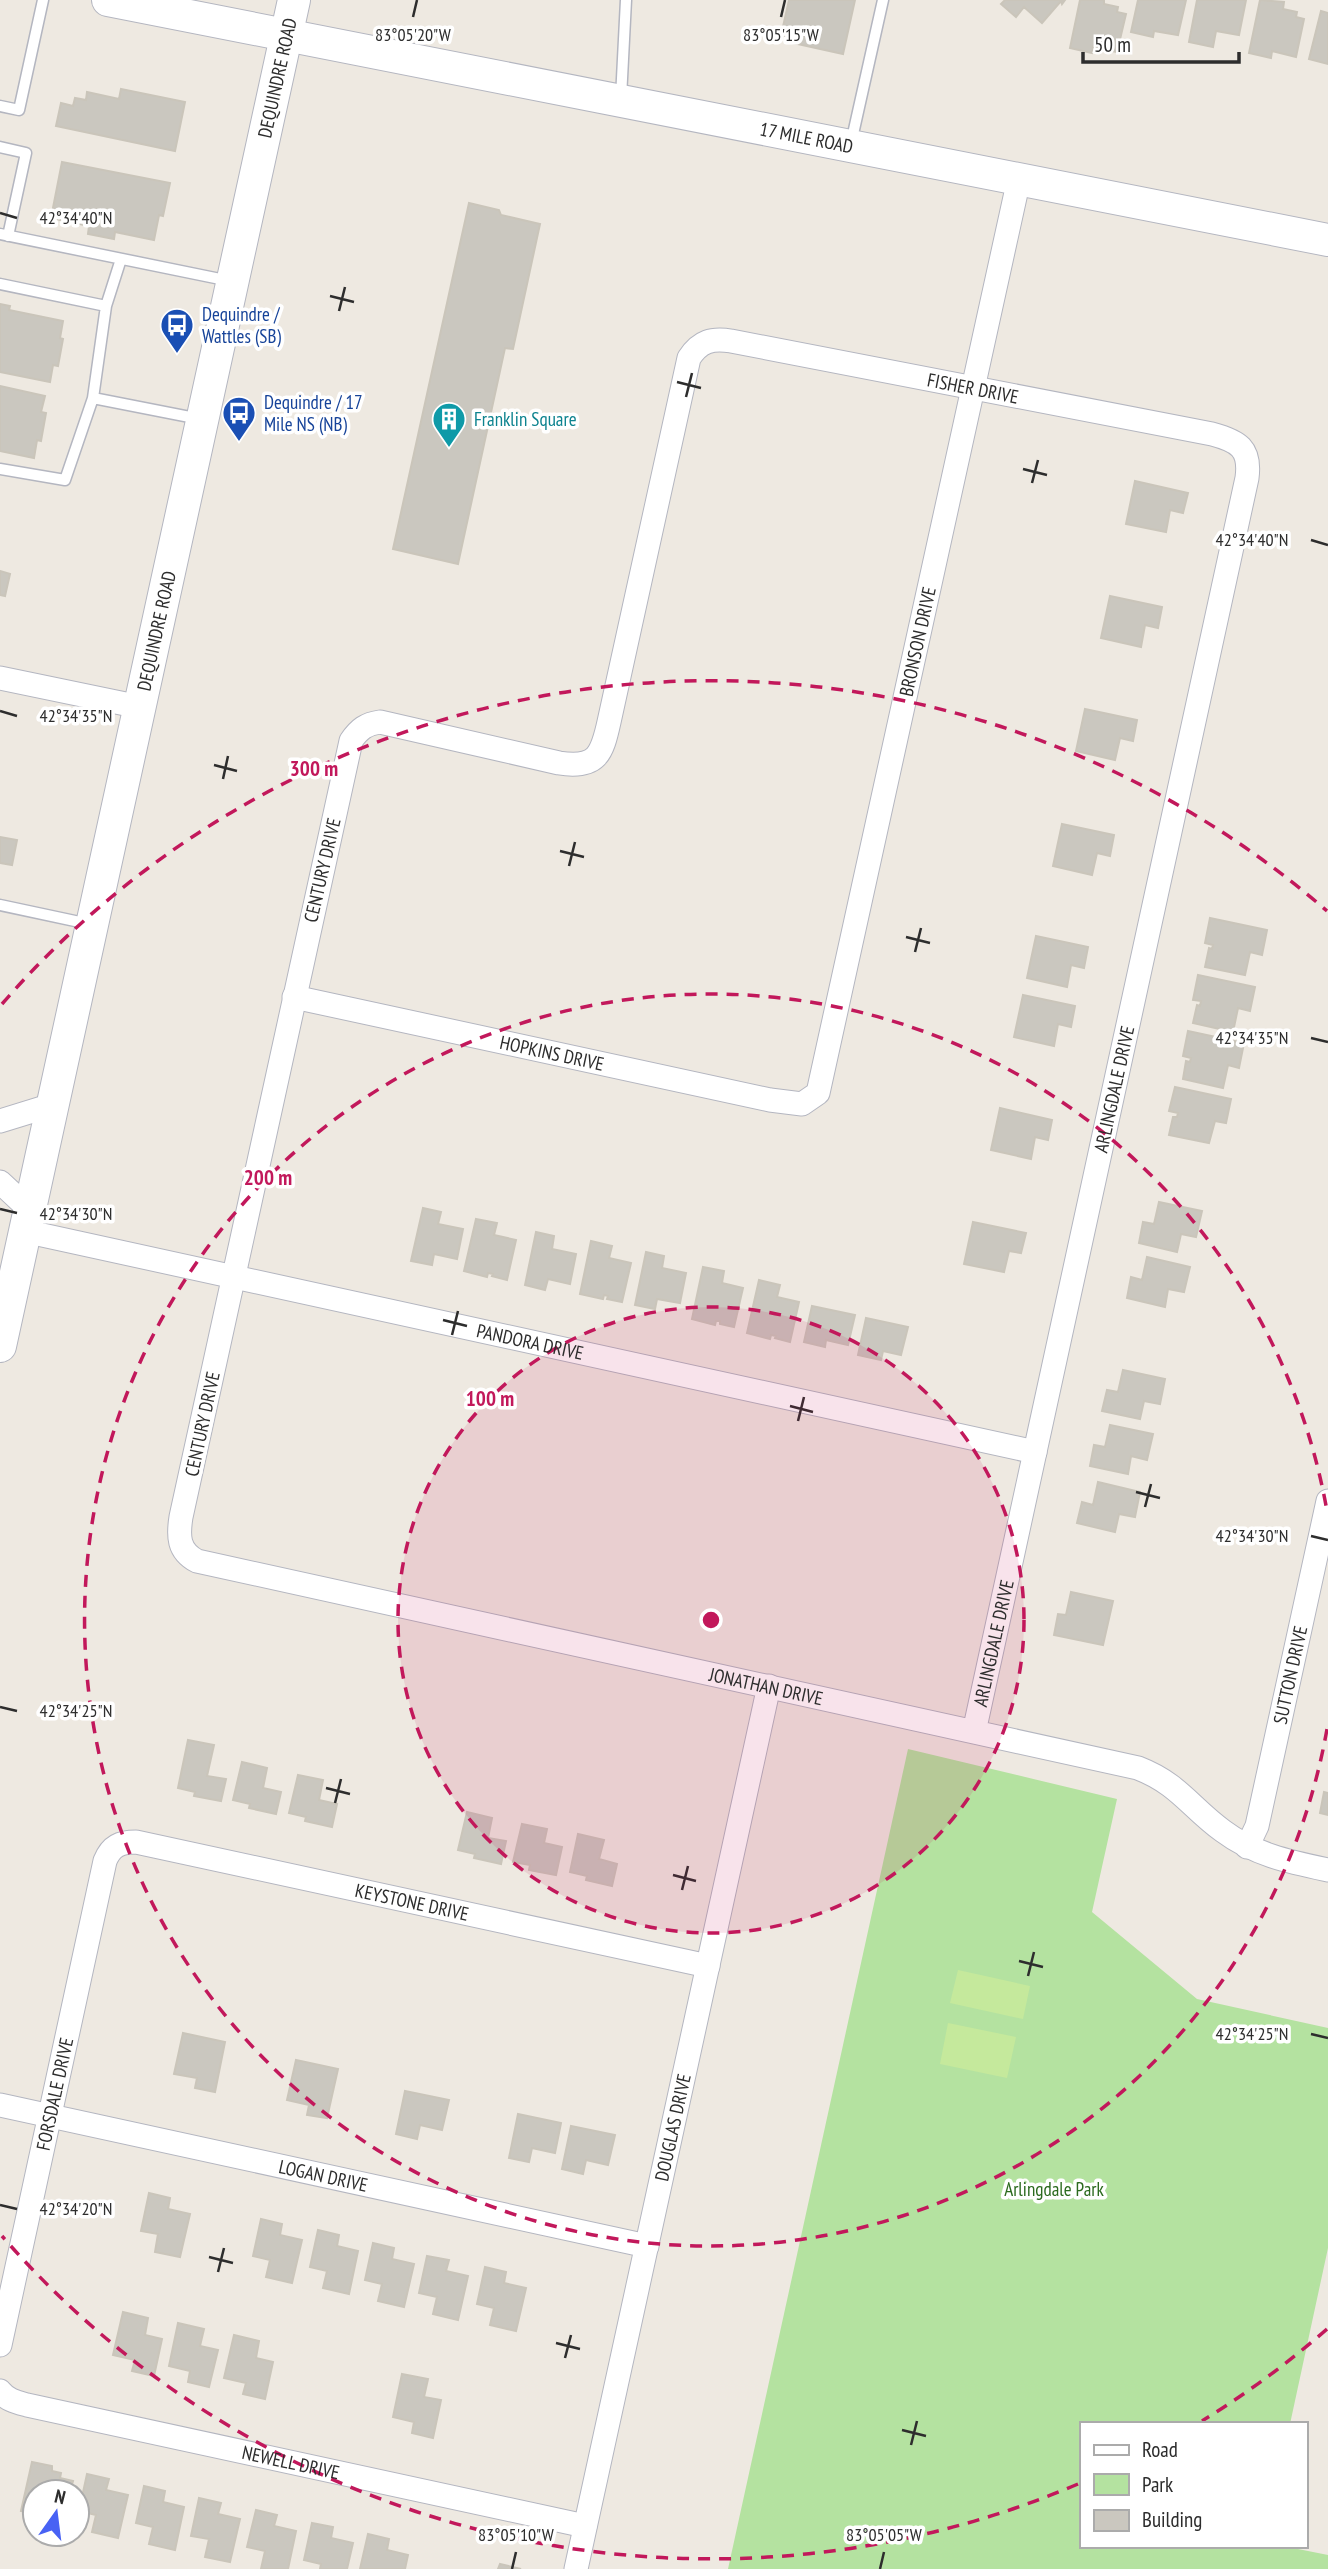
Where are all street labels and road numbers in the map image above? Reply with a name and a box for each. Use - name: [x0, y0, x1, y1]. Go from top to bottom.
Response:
- street label: DEQUINDRE ROAD: [252, 16, 302, 140]
- street label: 17 MILE ROAD: [758, 117, 855, 158]
- street label: FISHER DRIVE: [925, 367, 1021, 409]
- street label: DEQUINDRE ROAD: [131, 569, 181, 693]
- street label: BRONSON DRIVE: [894, 584, 941, 699]
- street label: CENTURY DRIVE: [298, 815, 346, 925]
- street label: ARLINGDALE DRIVE: [1089, 1023, 1139, 1155]
- street label: HOPKINS DRIVE: [498, 1030, 606, 1076]
- street label: PANDORA DRIVE: [474, 1318, 586, 1365]
- street label: CENTURY DRIVE: [179, 1369, 225, 1479]
- street label: ARLINGDALE DRIVE: [968, 1577, 1019, 1709]
- street label: SUTTON DRIVE: [1268, 1623, 1312, 1726]
- street label: JONATHAN DRIVE: [706, 1662, 825, 1710]
- street label: KEYSTONE DRIVE: [353, 1878, 471, 1926]
- street label: FORSDALE DRIVE: [31, 2035, 78, 2152]
- street label: DOUGLAS DRIVE: [649, 2071, 696, 2183]
- street label: LOGAN DRIVE: [277, 2154, 370, 2197]
- street label: NEWELL DRIVE: [240, 2440, 342, 2484]

